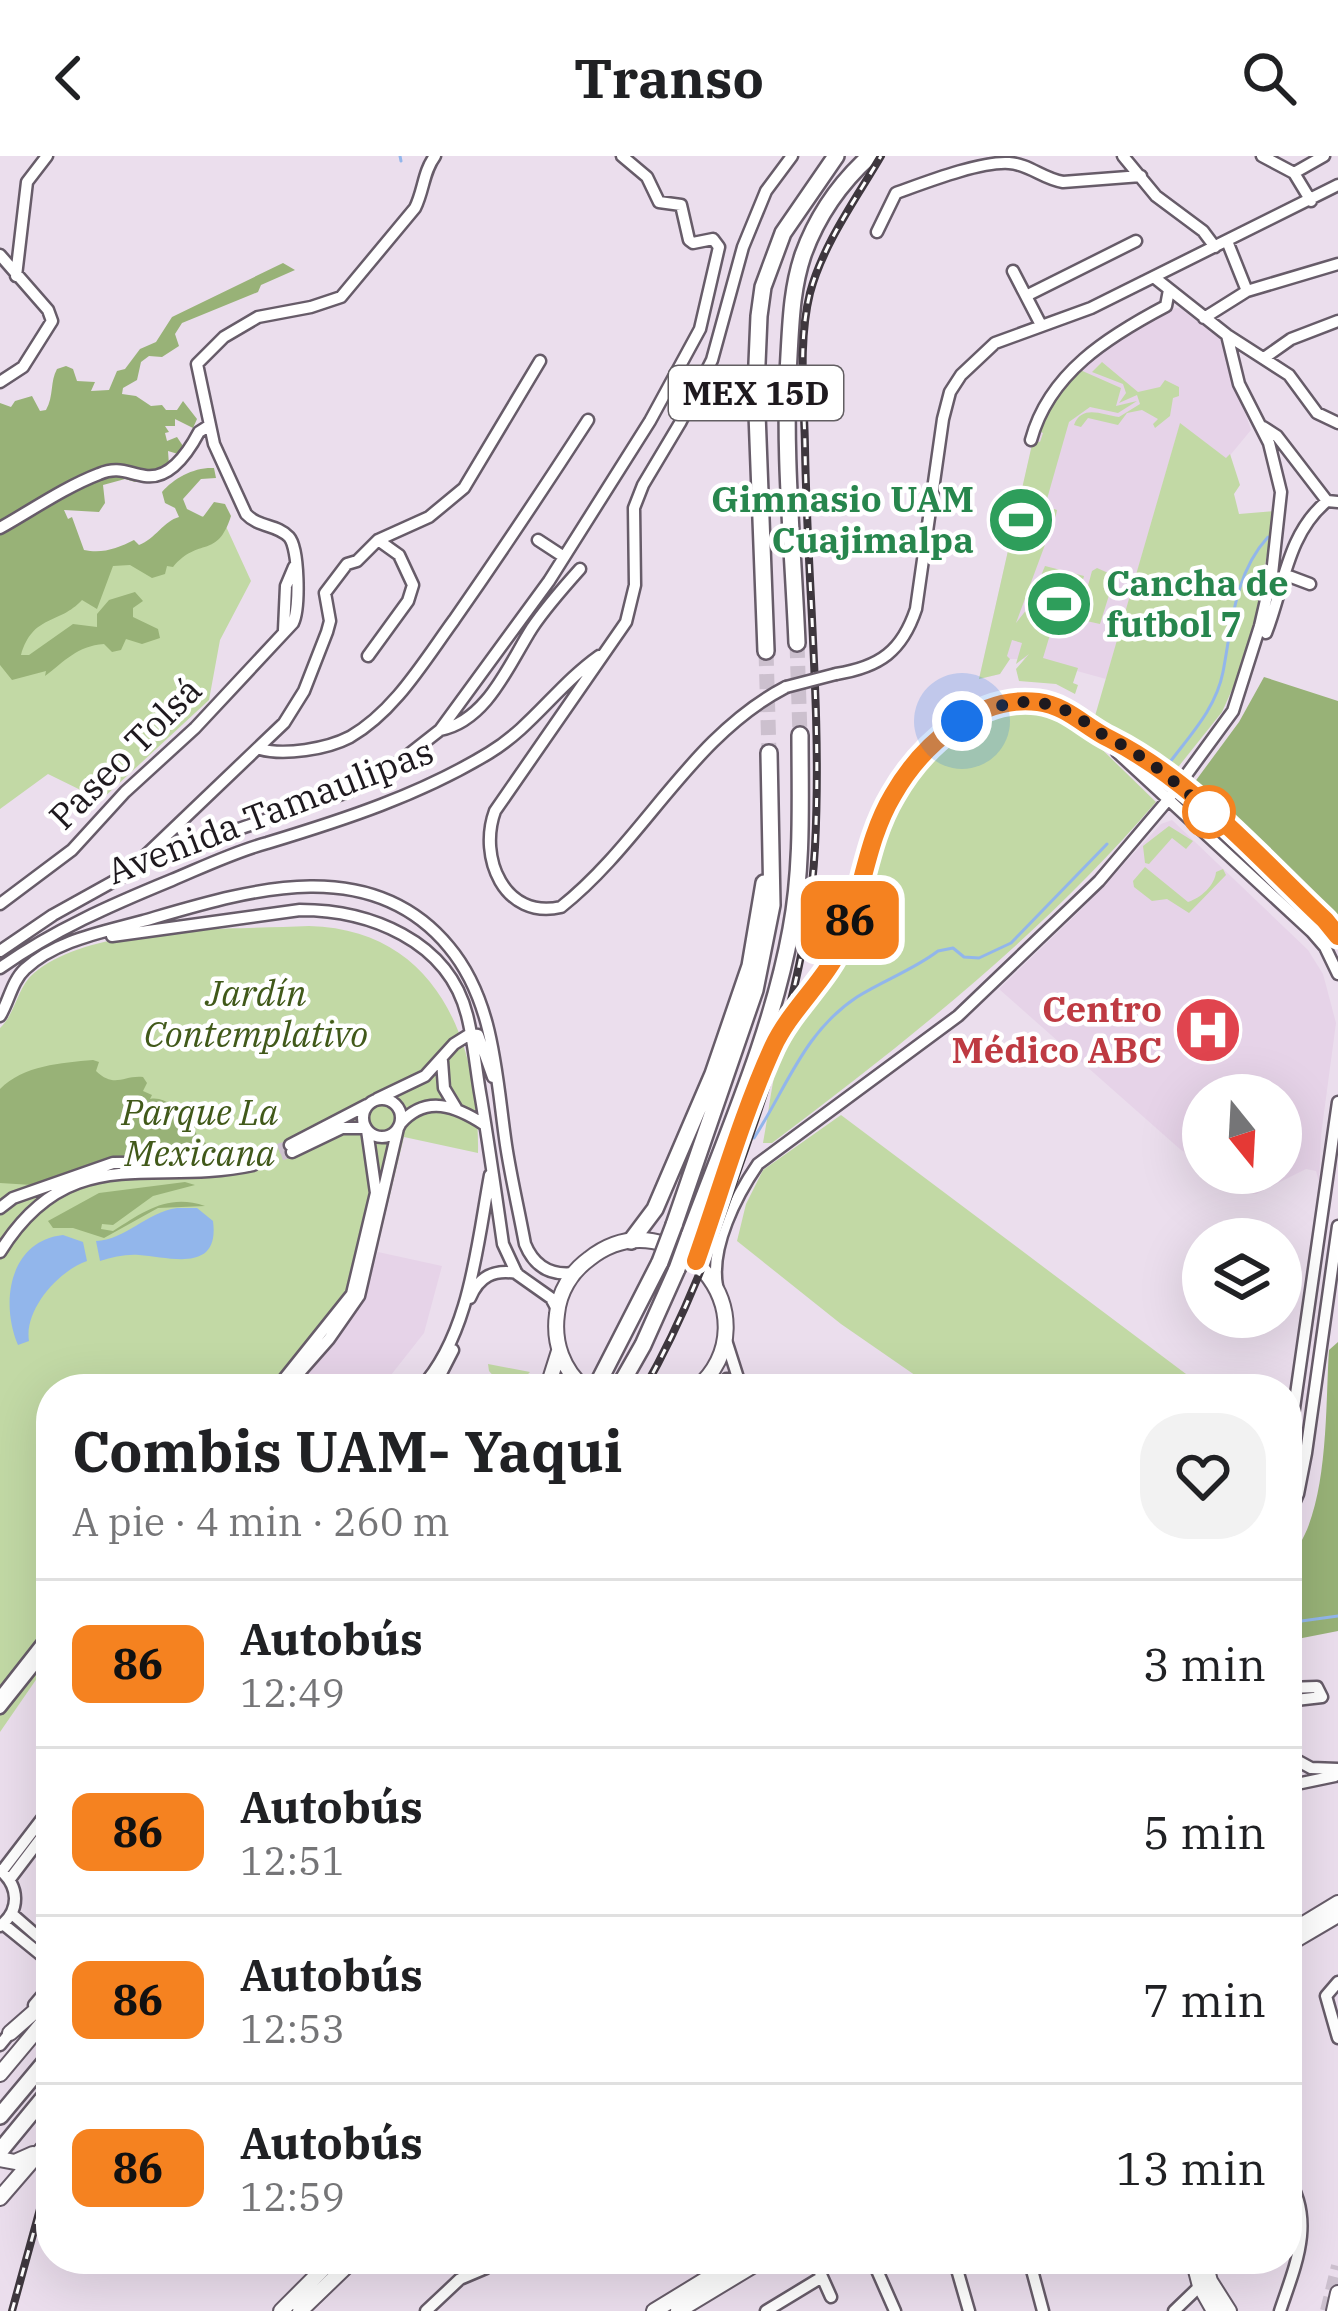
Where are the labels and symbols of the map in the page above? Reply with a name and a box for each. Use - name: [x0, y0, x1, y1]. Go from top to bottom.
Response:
- road number: MEX 15D: [669, 366, 843, 420]
- place label: Gimnasio UAM Cuajimalpa: [711, 475, 974, 563]
- sports icon: Gimnasio UAM Cuajimalpa: [986, 485, 1056, 555]
- place label: Cancha de futbol 7: [1106, 559, 1289, 647]
- sports icon: Cancha de futbol 7: [1024, 569, 1094, 639]
- street label: Paseo Tolsá: [38, 666, 211, 839]
- your location: [932, 691, 992, 751]
- street label: Avenida Tamaulipas: [100, 727, 440, 894]
- unlabelled marker: [1184, 787, 1234, 837]
- line badge: 86: [796, 881, 904, 959]
- park label: Jardín Contemplativo: [144, 969, 368, 1057]
- place label: Centro Médico ABC: [952, 985, 1162, 1073]
- hospital icon: Centro Médico ABC: [1173, 995, 1243, 1065]
- north arrow: [1182, 1074, 1302, 1194]
- park label: Parque La Mexicana: [121, 1088, 279, 1176]

